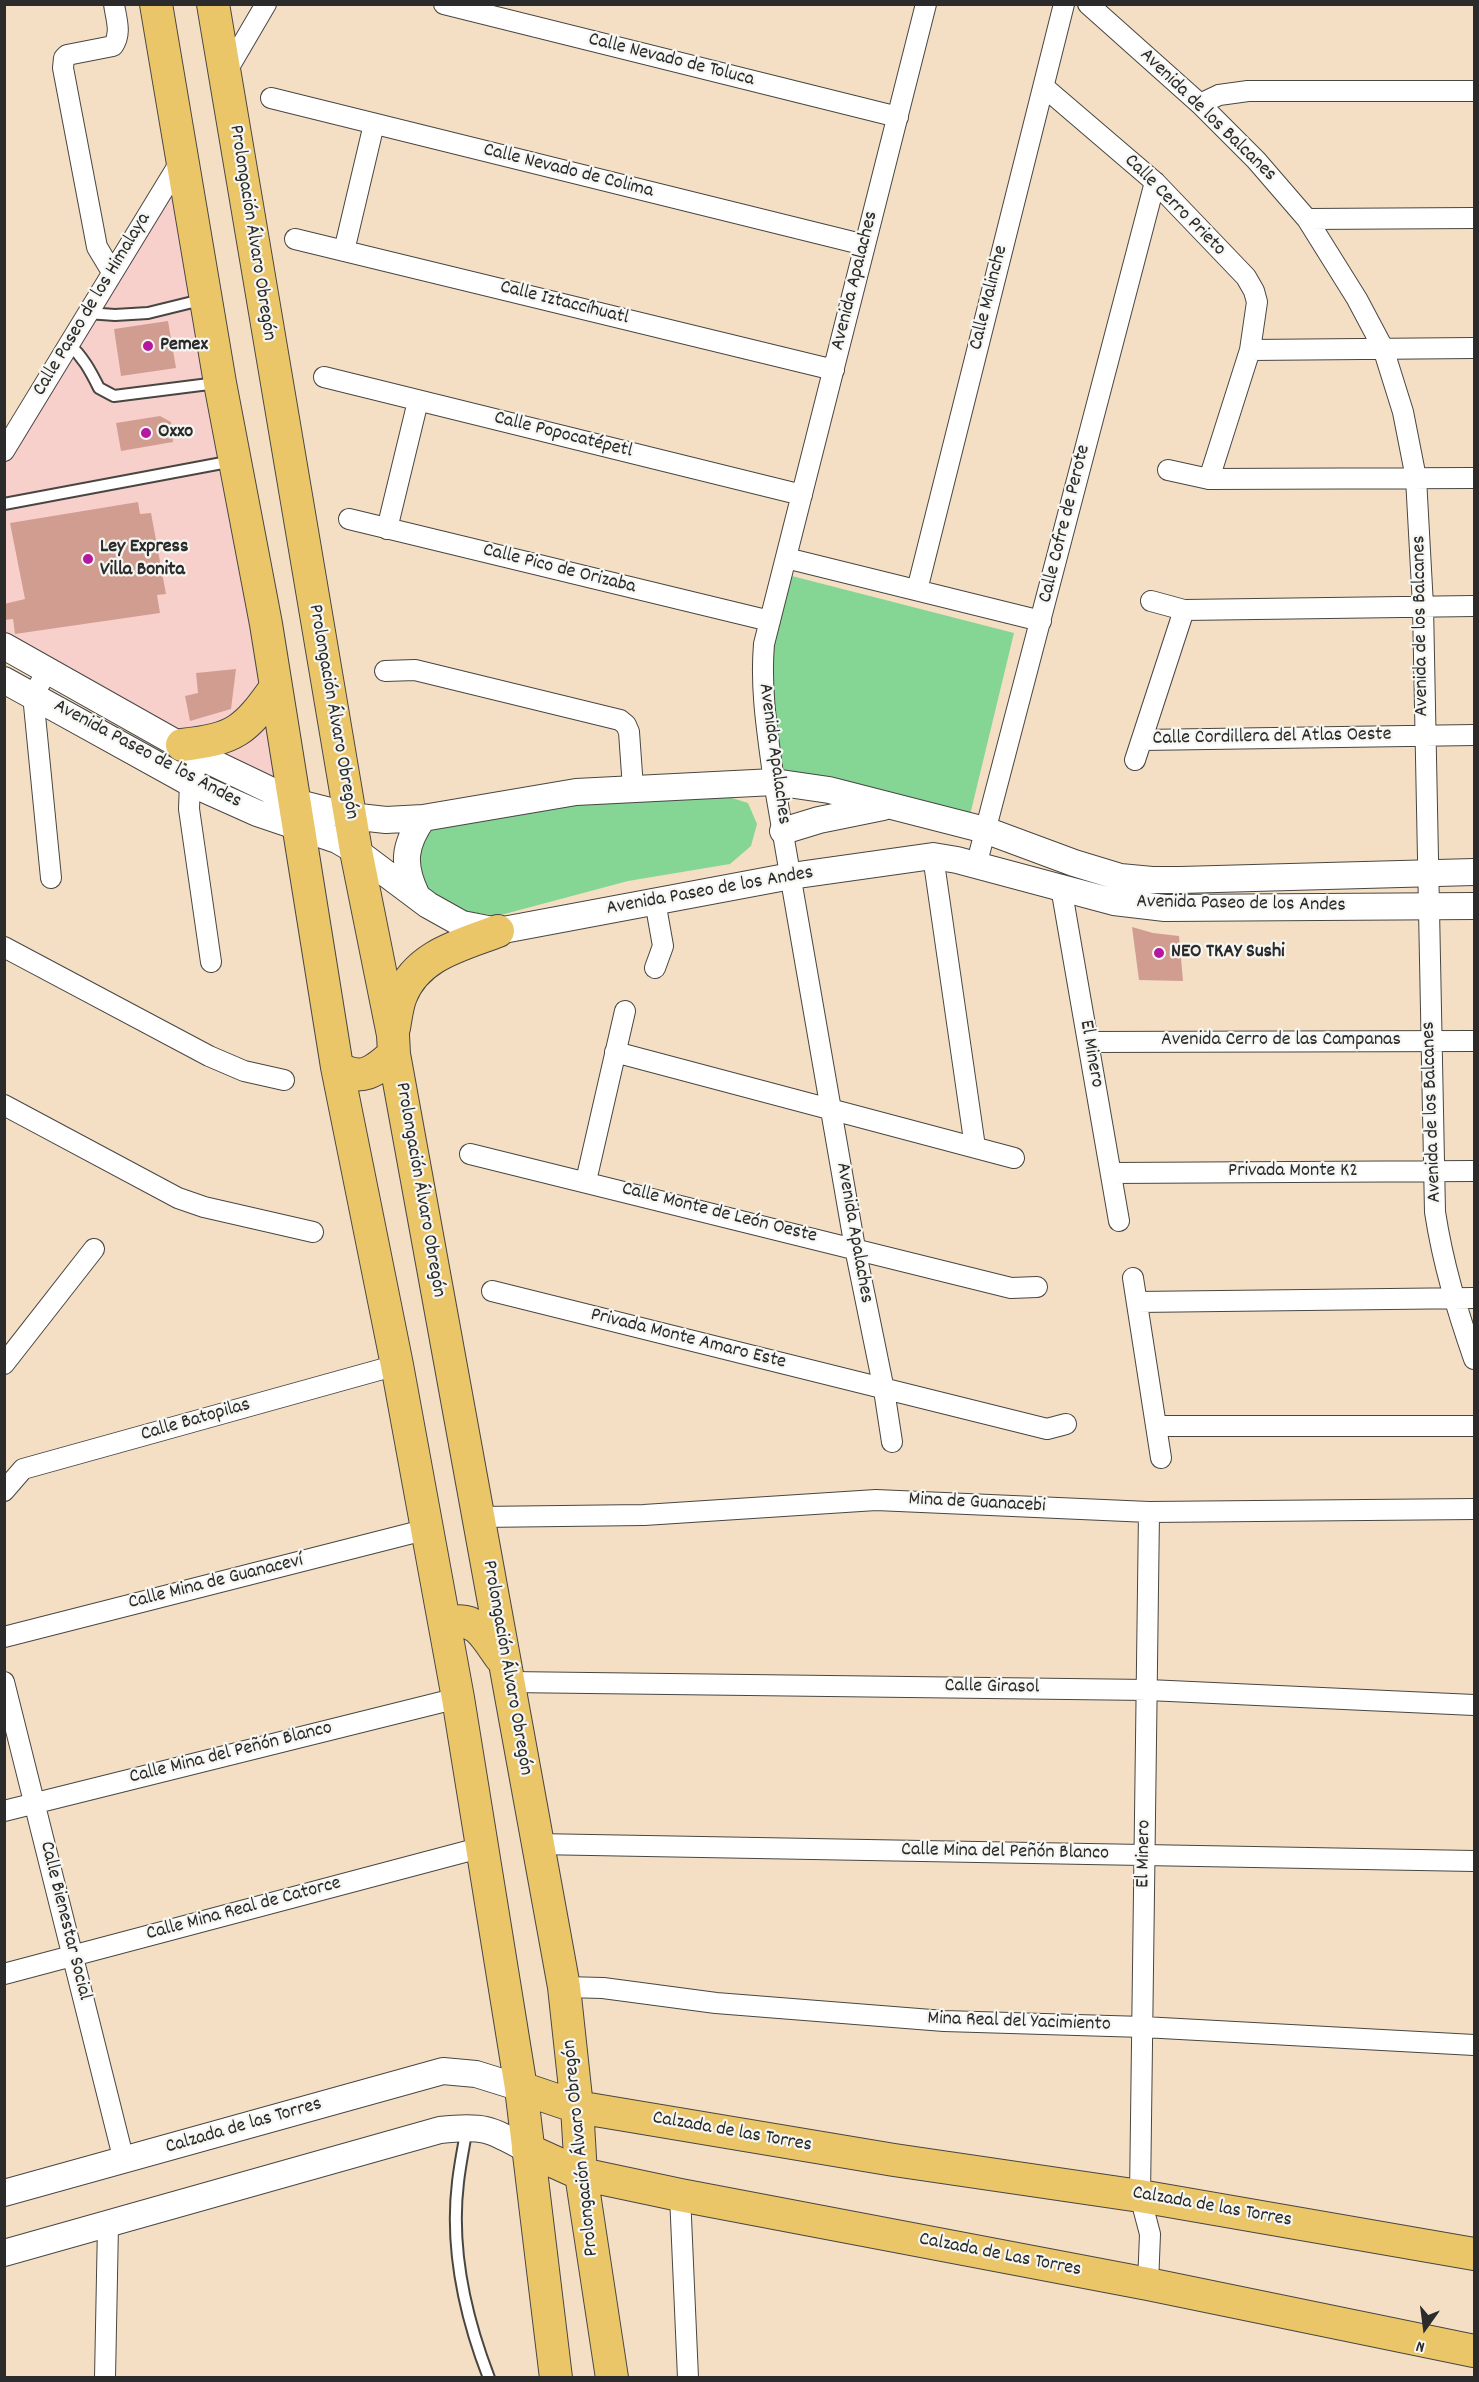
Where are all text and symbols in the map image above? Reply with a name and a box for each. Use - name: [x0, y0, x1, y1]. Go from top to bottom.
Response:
- street label: Calle Nevado de Toluca: [586, 29, 756, 93]
- street label: Avenida de los Balcanes: [1133, 44, 1281, 188]
- street label: Prolongación Álvaro Obregón: [222, 124, 280, 342]
- street label: Calle Nevado de Colima: [480, 139, 656, 205]
- street label: Calle Cerro Prieto: [1118, 150, 1230, 262]
- street label: Calle Paseo de los Himalaya: [29, 209, 157, 401]
- street label: Avenida Apalaches: [827, 209, 885, 353]
- street label: Calle Malinche: [965, 243, 1015, 353]
- street label: Calle Iztaccíhuatl: [497, 276, 631, 332]
- place label: Pemex: [160, 334, 208, 358]
- marker: Pemex: [141, 339, 155, 353]
- street label: Calle Popocatépetl: [491, 407, 635, 465]
- place label: Oxxo: [158, 421, 193, 445]
- marker: Oxxo: [139, 426, 153, 440]
- street label: Calle Cofre de Perote: [1035, 443, 1097, 605]
- street label: Avenida de los Balcanes: [1408, 535, 1436, 717]
- place label: Ley Express Villa Bonita: [100, 536, 188, 583]
- street label: Calle Pico de Orizaba: [480, 539, 638, 601]
- marker: Ley Express Villa Bonita: [81, 552, 95, 566]
- street label: Prolongación Álvaro Obregón: [301, 603, 363, 821]
- street label: Avenida Apalaches: [751, 682, 795, 826]
- street label: Avenida Paseo de los Andes: [49, 695, 245, 815]
- street label: Calle Cordillera del Atlas Oeste: [1152, 724, 1392, 752]
- street label: Avenida Paseo de los Andes: [605, 862, 815, 922]
- street label: Avenida Paseo de los Andes: [1136, 891, 1346, 919]
- place label: NEO TKAY Sushi: [1171, 941, 1285, 965]
- marker: NEO TKAY Sushi: [1152, 946, 1166, 960]
- street label: El Minero: [1072, 1018, 1108, 1090]
- street label: Avenida de los Balcanes: [1418, 1021, 1448, 1203]
- street label: Avenida Cerro de las Campanas: [1161, 1029, 1401, 1053]
- street label: Prolongación Álvaro Obregón: [388, 1081, 450, 1299]
- street label: Privada Monte K2: [1228, 1160, 1358, 1184]
- street label: Avenida Apalaches: [829, 1161, 877, 1305]
- street label: Calle Monte de León Oeste: [619, 1178, 819, 1250]
- street label: Privada Monte Amaro Este: [588, 1304, 788, 1376]
- street label: Calle Batopilas: [139, 1394, 253, 1448]
- street label: Mina de Guanacebi: [908, 1488, 1046, 1520]
- street label: Calle Mina de Guanaceví: [126, 1550, 306, 1616]
- street label: Prolongación Álvaro Obregón: [475, 1559, 537, 1777]
- street label: Calle Girasol: [944, 1675, 1040, 1701]
- street label: Calle Mina del Peñón Blanco: [127, 1717, 335, 1791]
- street label: El Minero: [1132, 1820, 1158, 1888]
- street label: Calle Bienestar Social: [33, 1839, 95, 2003]
- street label: Calle Mina del Peñón Blanco: [901, 1839, 1109, 1867]
- street label: Calle Mina Real de Catorce: [144, 1872, 344, 1948]
- street label: Mina Real del Yacimiento: [927, 2008, 1111, 2038]
- street label: Prolongación Álvaro Obregón: [559, 2038, 605, 2258]
- street label: Calzada de las Torres: [163, 2093, 325, 2161]
- street label: Calzada de las Torres: [650, 2107, 814, 2159]
- street label: Calzada de las Torres: [1130, 2182, 1294, 2234]
- street label: Calzada de Las Torres: [917, 2228, 1083, 2284]
- north arrow: [1395, 2298, 1455, 2358]
- text: N: [1414, 2334, 1427, 2358]

